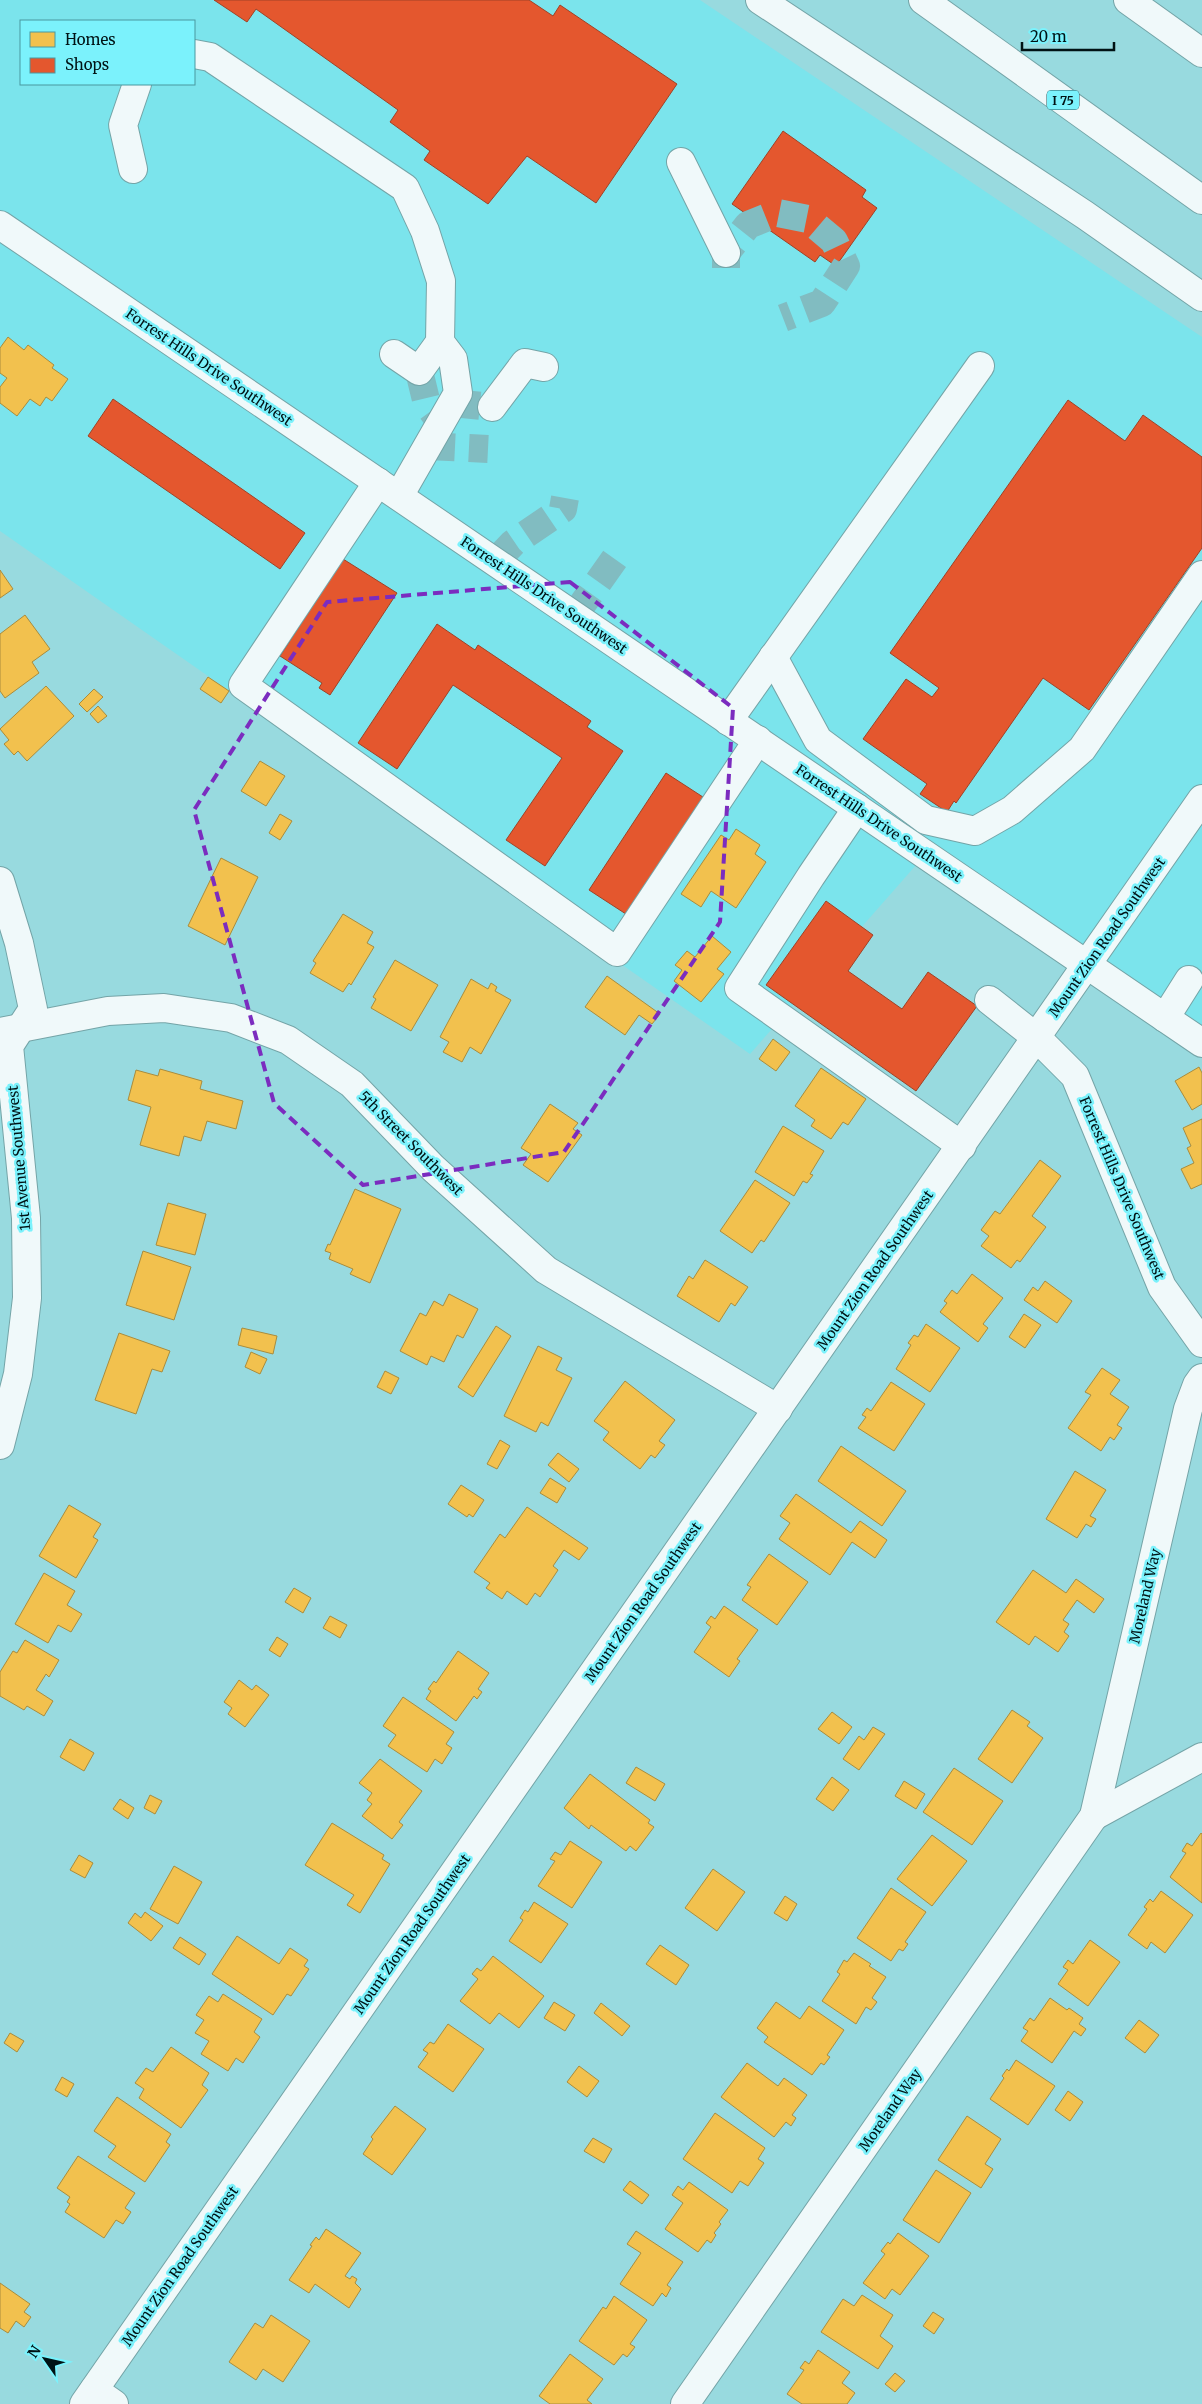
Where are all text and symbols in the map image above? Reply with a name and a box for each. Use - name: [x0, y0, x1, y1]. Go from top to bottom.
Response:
- legend: [20, 20, 195, 85]
- scale bar: [1022, 20, 1114, 52]
- text: 20 m: [1030, 27, 1067, 46]
- text: Homes: [65, 30, 116, 49]
- text: Shops: [65, 55, 109, 74]
- road number: I 75: [1047, 90, 1079, 110]
- street label: Forrest Hills Drive Southwest: [122, 304, 296, 430]
- street label: Forrest Hills Drive Southwest: [457, 532, 631, 658]
- street label: Forrest Hills Drive Southwest: [792, 760, 966, 886]
- street label: Mount Zion Road Southwest: [1045, 853, 1169, 1020]
- street label: 1st Avenue Southwest: [4, 1084, 34, 1231]
- street label: 5th Street Southwest: [355, 1087, 467, 1199]
- street label: Forrest Hills Drive Southwest: [1075, 1094, 1169, 1283]
- street label: Mount Zion Road Southwest: [813, 1186, 937, 1353]
- street label: Mount Zion Road Southwest: [581, 1518, 705, 1685]
- street label: Moreland Way: [1125, 1546, 1165, 1645]
- street label: Mount Zion Road Southwest: [350, 1850, 474, 2017]
- street label: Moreland Way: [855, 2065, 926, 2155]
- street label: Mount Zion Road Southwest: [118, 2182, 242, 2349]
- north arrow: [20, 2334, 70, 2384]
- text: N: [24, 2342, 45, 2361]

